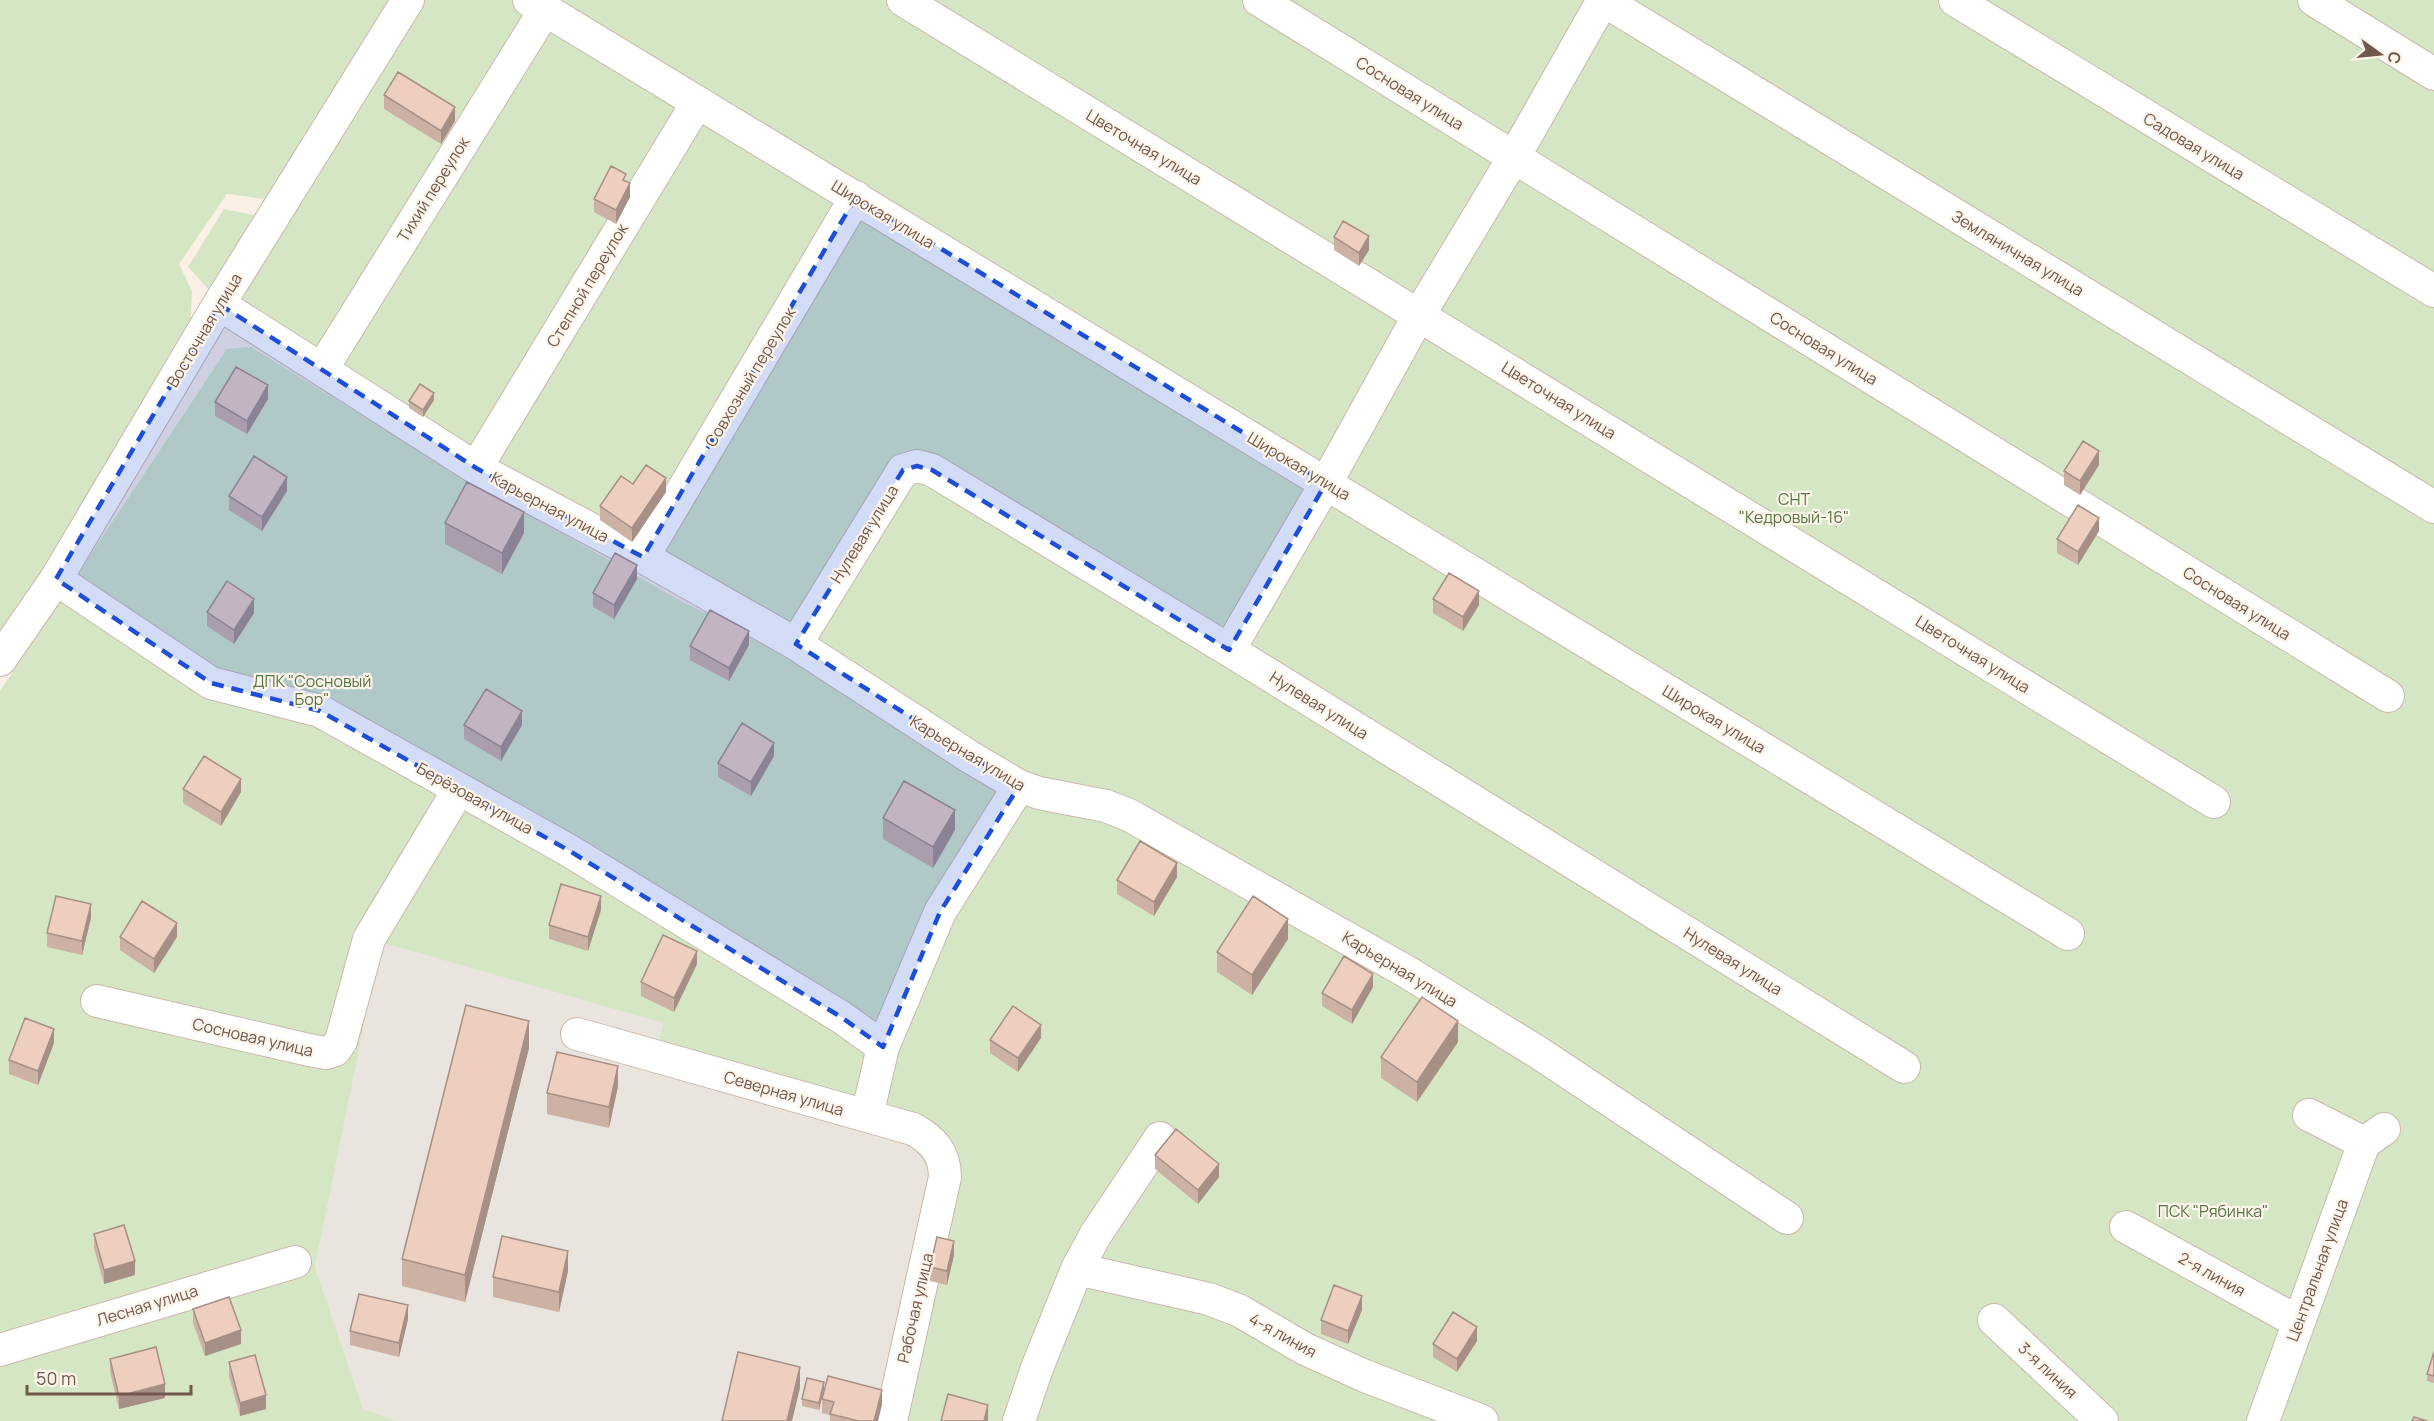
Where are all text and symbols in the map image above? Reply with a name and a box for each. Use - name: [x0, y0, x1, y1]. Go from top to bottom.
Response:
- north arrow: [2350, 24, 2410, 84]
- text: С: [2382, 49, 2407, 67]
- street label: Сосновая улица: [1352, 51, 1468, 135]
- street label: Цветочная улица: [1082, 104, 1206, 190]
- street label: Садовая улица: [2139, 107, 2249, 185]
- street label: Тихий переулок: [392, 131, 475, 246]
- street label: Широкая улица: [827, 175, 939, 253]
- street label: Земляничная улица: [1948, 205, 2088, 301]
- street label: Степной переулок: [541, 218, 633, 351]
- street label: Восточная улица: [161, 269, 247, 391]
- street label: Совхозный переулок: [700, 302, 801, 451]
- street label: Сосновая улица: [1766, 306, 1882, 390]
- street label: Цветочная улица: [1498, 356, 1620, 444]
- street label: Широкая улица: [1243, 427, 1355, 505]
- street label: Карьерная улица: [487, 467, 613, 547]
- street label: Нулевая улица: [825, 481, 903, 587]
- park label: СНТ "Кедровый-16": [1739, 488, 1849, 528]
- street label: Сосновая улица: [2179, 561, 2295, 645]
- street label: Цветочная улица: [1912, 610, 2034, 698]
- street label: Нулевая улица: [1266, 666, 1372, 744]
- park label: ДПК "Сосновый Бор": [253, 670, 371, 710]
- street label: Широкая улица: [1658, 680, 1770, 758]
- street label: Карьерная улица: [906, 710, 1030, 796]
- street label: Берёзовая улица: [413, 757, 537, 839]
- street label: Нулевая улица: [1680, 922, 1786, 1000]
- street label: Карьерная улица: [1338, 926, 1462, 1012]
- street label: Сосновая улица: [190, 1012, 316, 1062]
- street label: Северная улица: [721, 1065, 847, 1121]
- street label: Центральная улица: [2281, 1196, 2353, 1344]
- park label: ПСК "Рябинка": [2158, 1200, 2268, 1222]
- street label: 2-я линия: [2174, 1247, 2250, 1301]
- street label: Рабочая улица: [892, 1251, 938, 1365]
- street label: Лесная улица: [94, 1279, 200, 1331]
- street label: 4-я линия: [1245, 1307, 1321, 1363]
- street label: 3-я линия: [2014, 1337, 2082, 1403]
- scale bar: [27, 1358, 190, 1396]
- text: 50 m: [36, 1366, 76, 1390]

